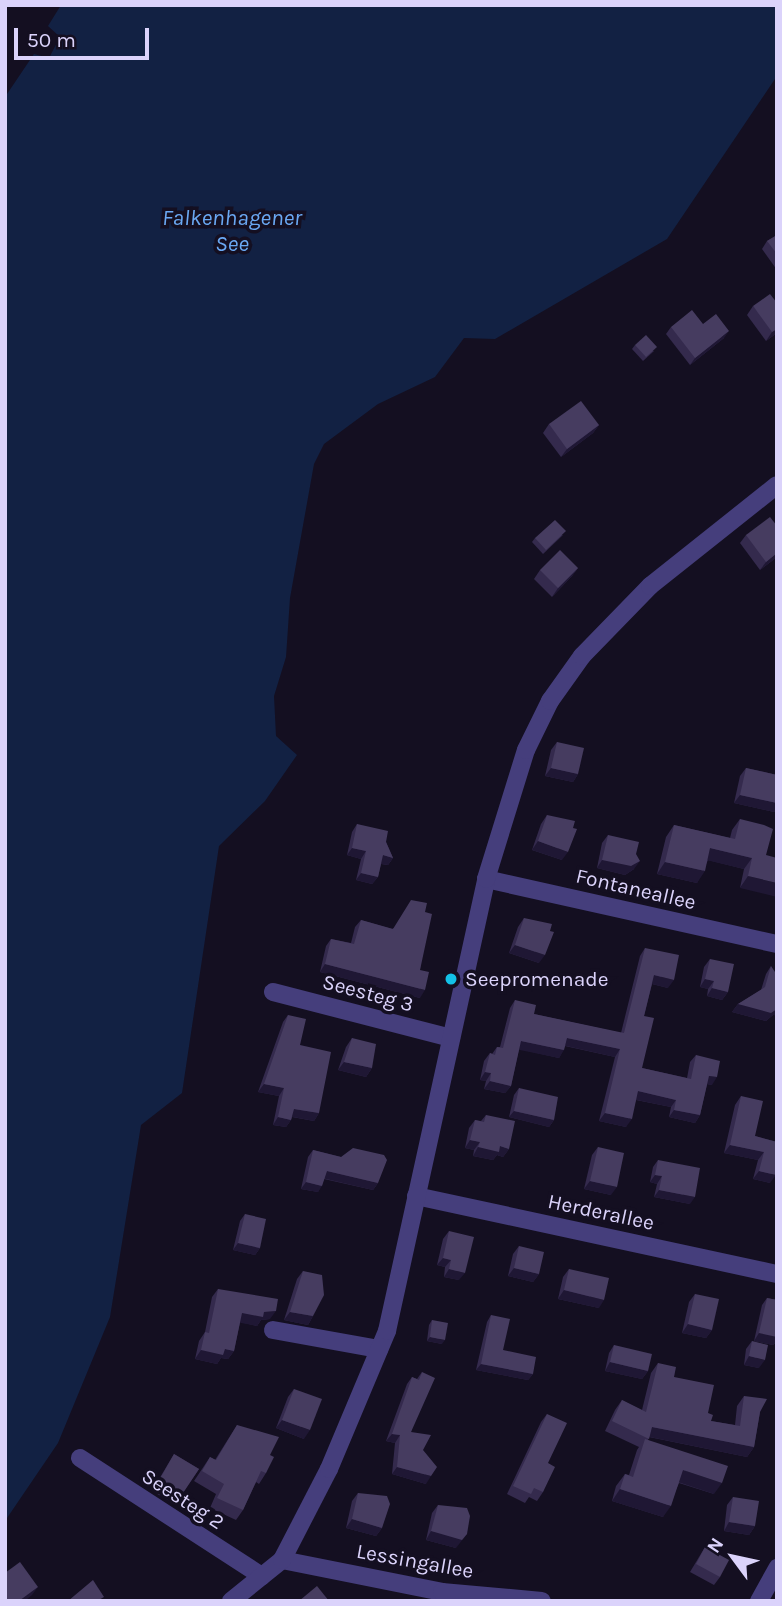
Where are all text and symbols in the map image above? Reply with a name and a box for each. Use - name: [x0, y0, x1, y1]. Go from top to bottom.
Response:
- scale bar: [18, 14, 152, 58]
- text: 50 m: [27, 28, 76, 52]
- water label: Falkenhagener See: [162, 204, 302, 258]
- street label: Fontaneallee: [574, 863, 698, 915]
- place label: Seepromenade: [465, 966, 608, 992]
- street label: Seesteg 3: [320, 969, 416, 1017]
- marker: Seepromenade: [443, 971, 459, 987]
- street label: Herderallee: [546, 1188, 656, 1236]
- street label: Seesteg 2: [137, 1463, 229, 1535]
- north arrow: [698, 1522, 768, 1592]
- text: N: [702, 1534, 728, 1557]
- street label: Lessingallee: [355, 1538, 475, 1584]

